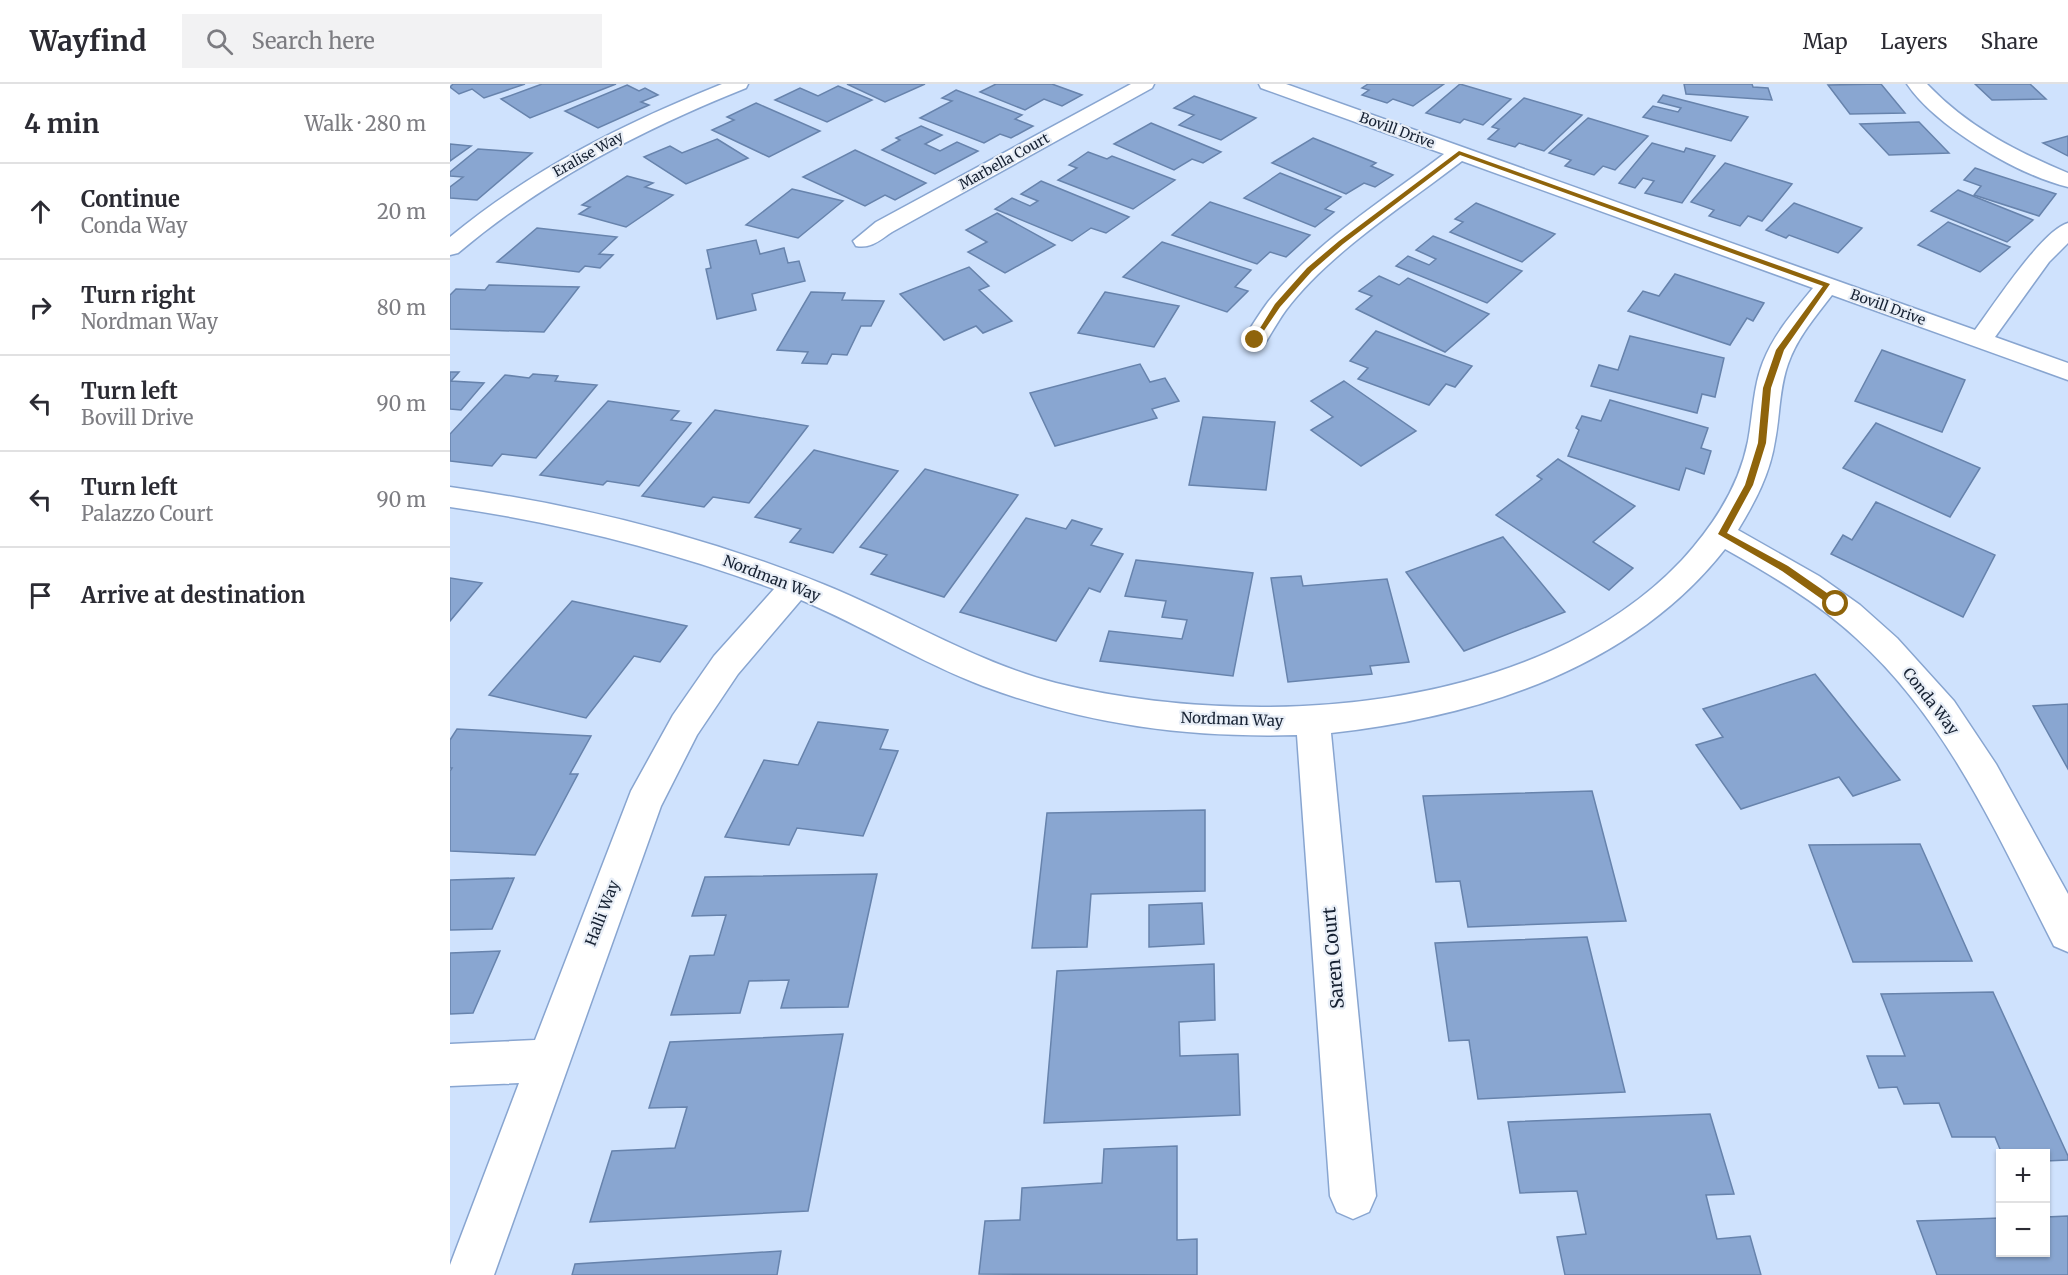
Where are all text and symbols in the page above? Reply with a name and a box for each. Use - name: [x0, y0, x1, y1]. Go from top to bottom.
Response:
- search box: [182, 14, 602, 68]
- text: Wayfind: [30, 23, 146, 59]
- icon: search: [203, 25, 236, 58]
- text: Search here: [251, 27, 375, 55]
- text: Map: [1803, 28, 1848, 55]
- text: Layers: [1881, 28, 1948, 55]
- text: Share: [1981, 28, 2038, 55]
- text: 4 min: [24, 107, 99, 140]
- street label: Bovill Drive: [1357, 108, 1437, 152]
- text: Walk · 280 m: [304, 111, 426, 136]
- street label: Eralise Way: [550, 127, 627, 181]
- street label: Marbella Court: [956, 128, 1053, 193]
- text: Continue: [81, 185, 180, 213]
- icon: ahead: [24, 195, 57, 228]
- text: 20 m: [377, 199, 426, 224]
- text: Conda Way: [81, 213, 188, 238]
- text: Turn right: [81, 281, 195, 309]
- street label: Bovill Drive: [1848, 285, 1928, 329]
- icon: right: [24, 291, 57, 324]
- text: 80 m: [377, 295, 426, 320]
- text: Nordman Way: [81, 309, 218, 334]
- route end: [1241, 326, 1267, 352]
- text: Turn left: [81, 377, 178, 405]
- icon: left: [24, 387, 57, 420]
- text: 90 m: [376, 391, 426, 416]
- text: Bovill Drive: [81, 405, 193, 430]
- text: Turn left: [81, 473, 178, 501]
- icon: left: [24, 483, 57, 516]
- text: 90 m: [376, 487, 426, 512]
- text: Palazzo Court: [81, 501, 213, 526]
- street label: Nordman Way: [721, 551, 824, 605]
- icon: arrive: [24, 579, 57, 612]
- text: Arrive at destination: [81, 581, 305, 609]
- route start: [1822, 590, 1848, 616]
- street label: Conda Way: [1899, 664, 1963, 739]
- street label: Nordman Way: [1180, 708, 1284, 730]
- street label: Halli Way: [581, 877, 623, 948]
- street label: Saren Court: [1317, 906, 1349, 1010]
- map controls: [1996, 1149, 2050, 1257]
- button: +: [1996, 1149, 2050, 1203]
- button: −: [1996, 1203, 2050, 1257]

